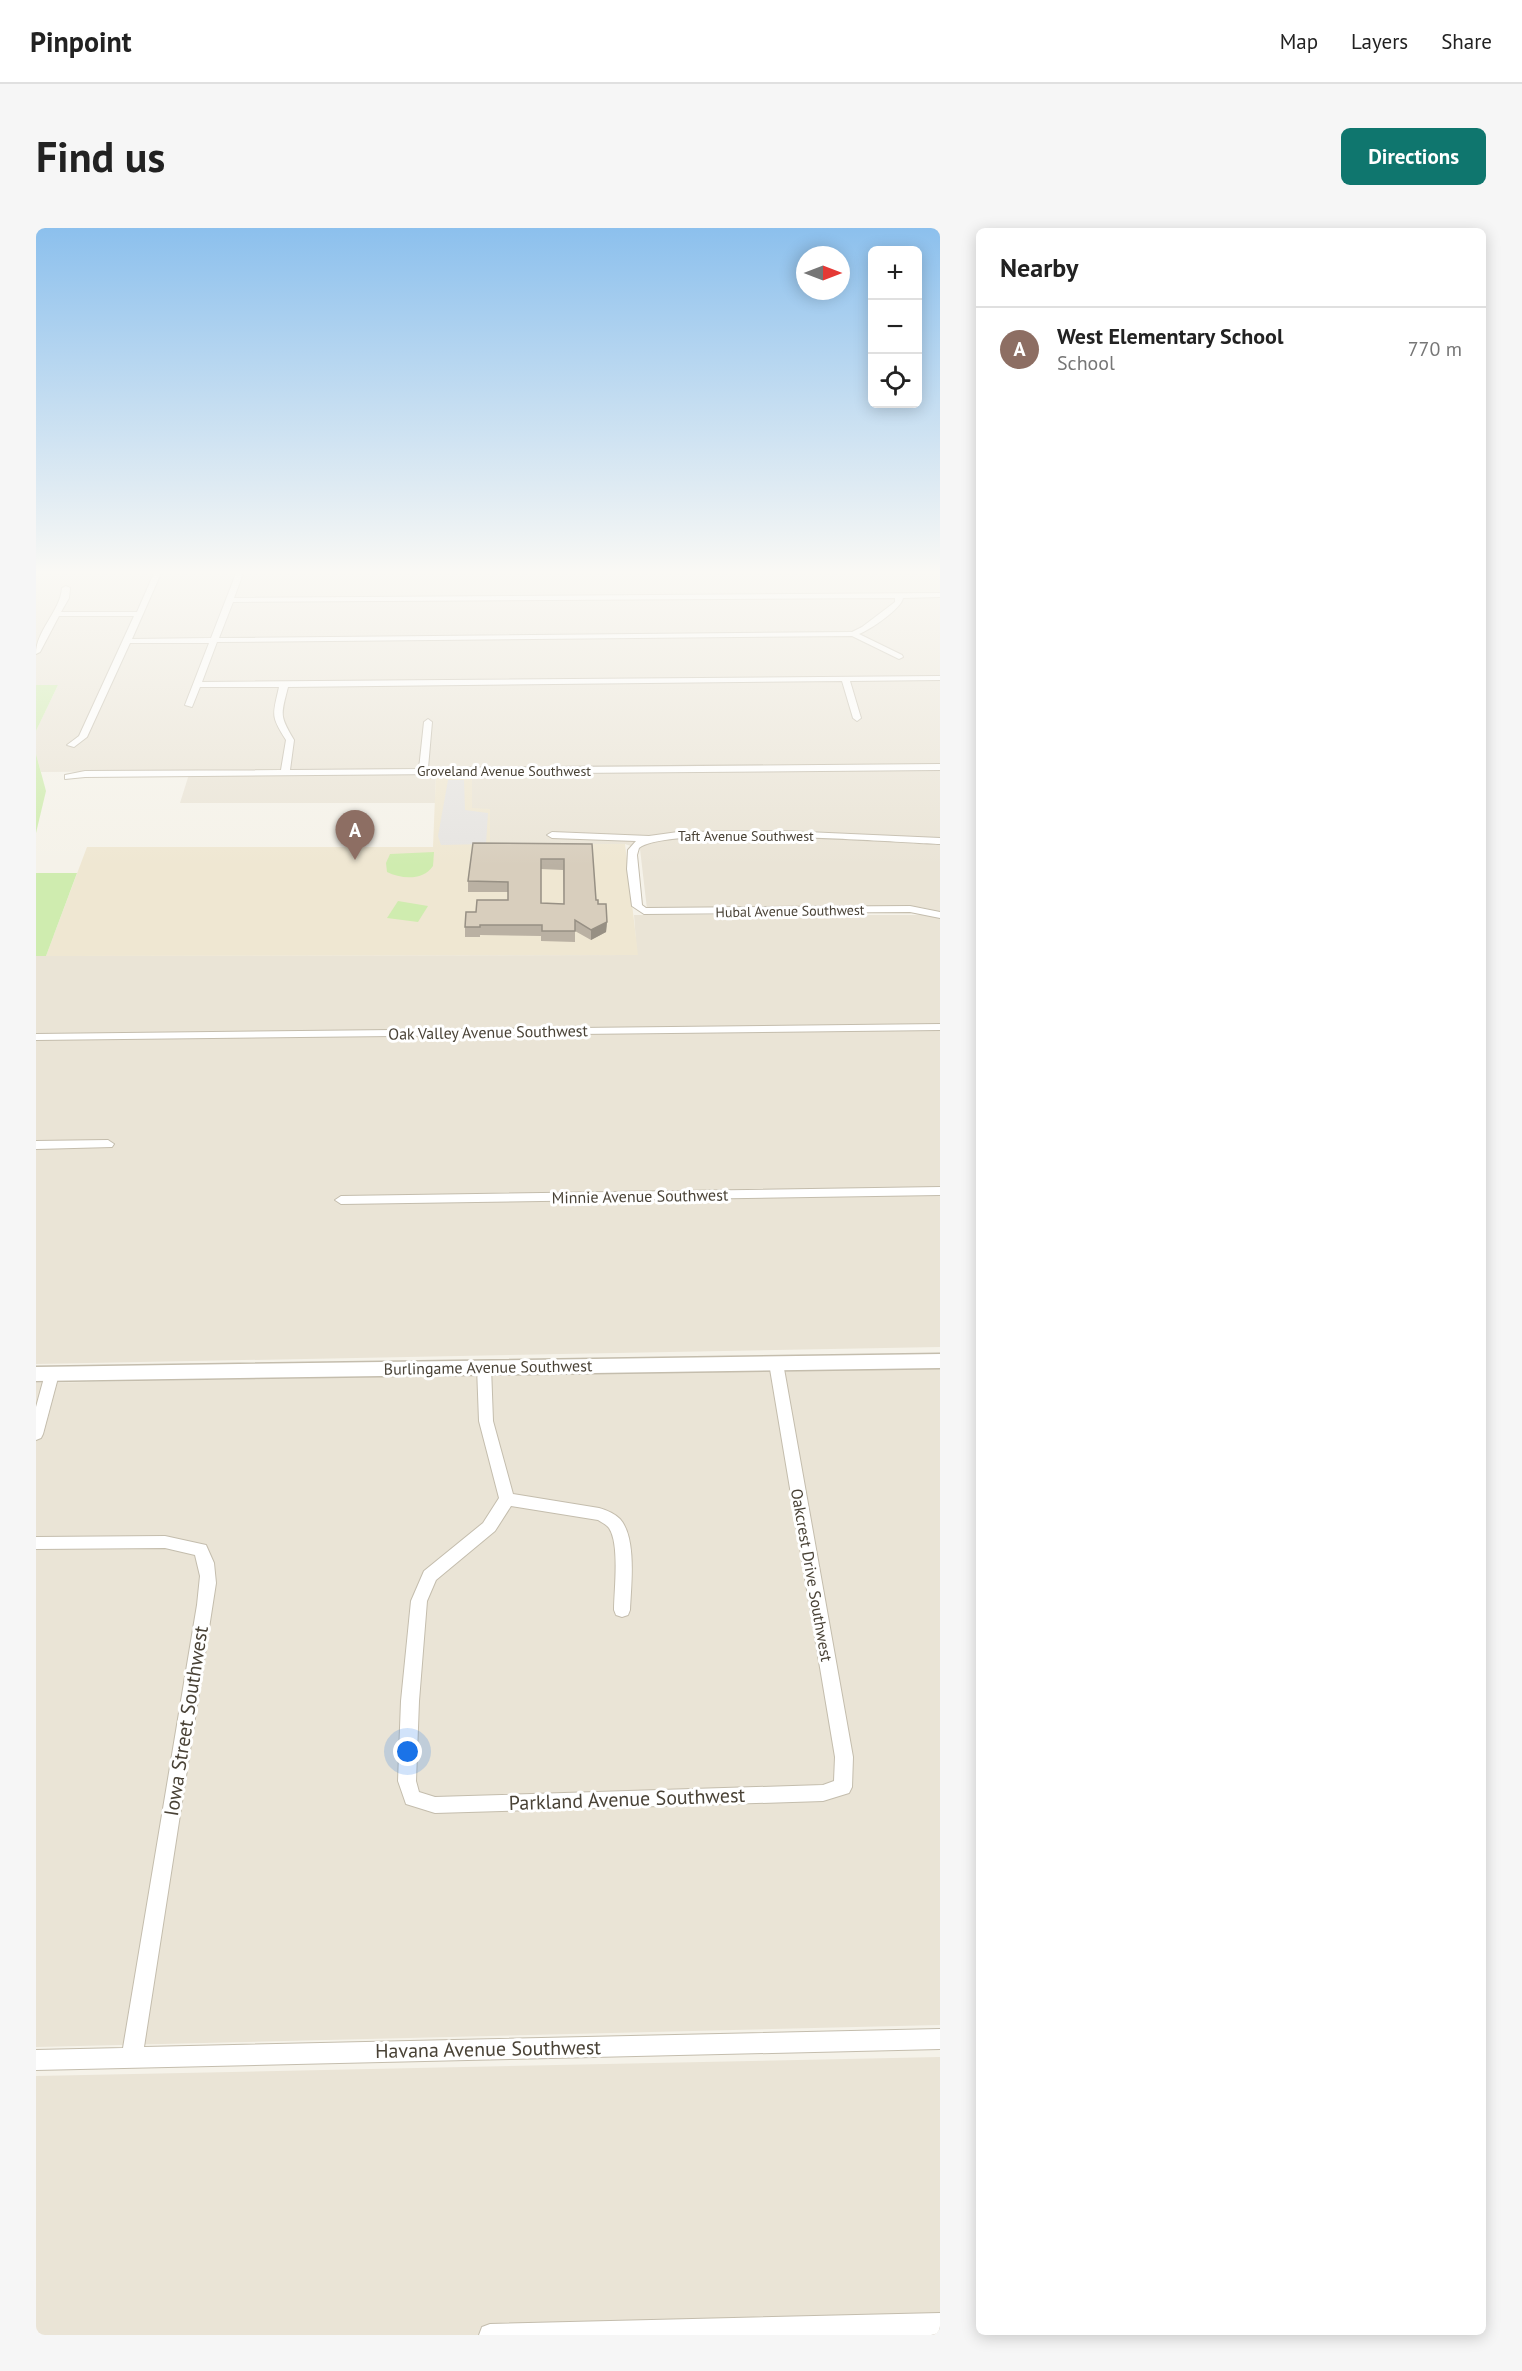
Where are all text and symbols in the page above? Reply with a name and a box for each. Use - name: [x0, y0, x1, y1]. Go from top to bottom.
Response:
- text: Pinpoint: [30, 23, 132, 60]
- text: Map: [1280, 28, 1318, 55]
- text: Layers: [1351, 28, 1408, 55]
- text: Share: [1441, 28, 1492, 55]
- button: Directions: [1341, 128, 1486, 185]
- text: Find us: [36, 129, 165, 184]
- north arrow: [796, 246, 850, 300]
- map controls: [868, 246, 922, 408]
- button: +: [868, 246, 922, 300]
- text: Nearby: [1000, 251, 1078, 284]
- button: −: [868, 300, 922, 354]
- text: West Elementary School: [1057, 322, 1283, 350]
- text: A: [1013, 336, 1026, 362]
- text: 770 m: [1408, 336, 1462, 362]
- text: School: [1057, 350, 1115, 376]
- button: locate: [868, 354, 922, 408]
- street label: Groveland Avenue Southwest: [417, 762, 591, 780]
- pin: A: [336, 810, 374, 860]
- street label: Taft Avenue Southwest: [678, 827, 814, 845]
- street label: Hubal Avenue Southwest: [715, 901, 865, 921]
- street label: Oak Valley Avenue Southwest: [388, 1020, 589, 1044]
- street label: Minnie Avenue Southwest: [552, 1184, 729, 1208]
- street label: Burlingame Avenue Southwest: [384, 1355, 593, 1379]
- street label: Oakcrest Drive Southwest: [787, 1487, 837, 1664]
- street label: Iowa Street Southwest: [158, 1624, 214, 1818]
- your location: [393, 1737, 422, 1766]
- street label: Parkland Avenue Southwest: [508, 1782, 746, 1816]
- street label: Havana Avenue Southwest: [375, 2034, 601, 2064]

